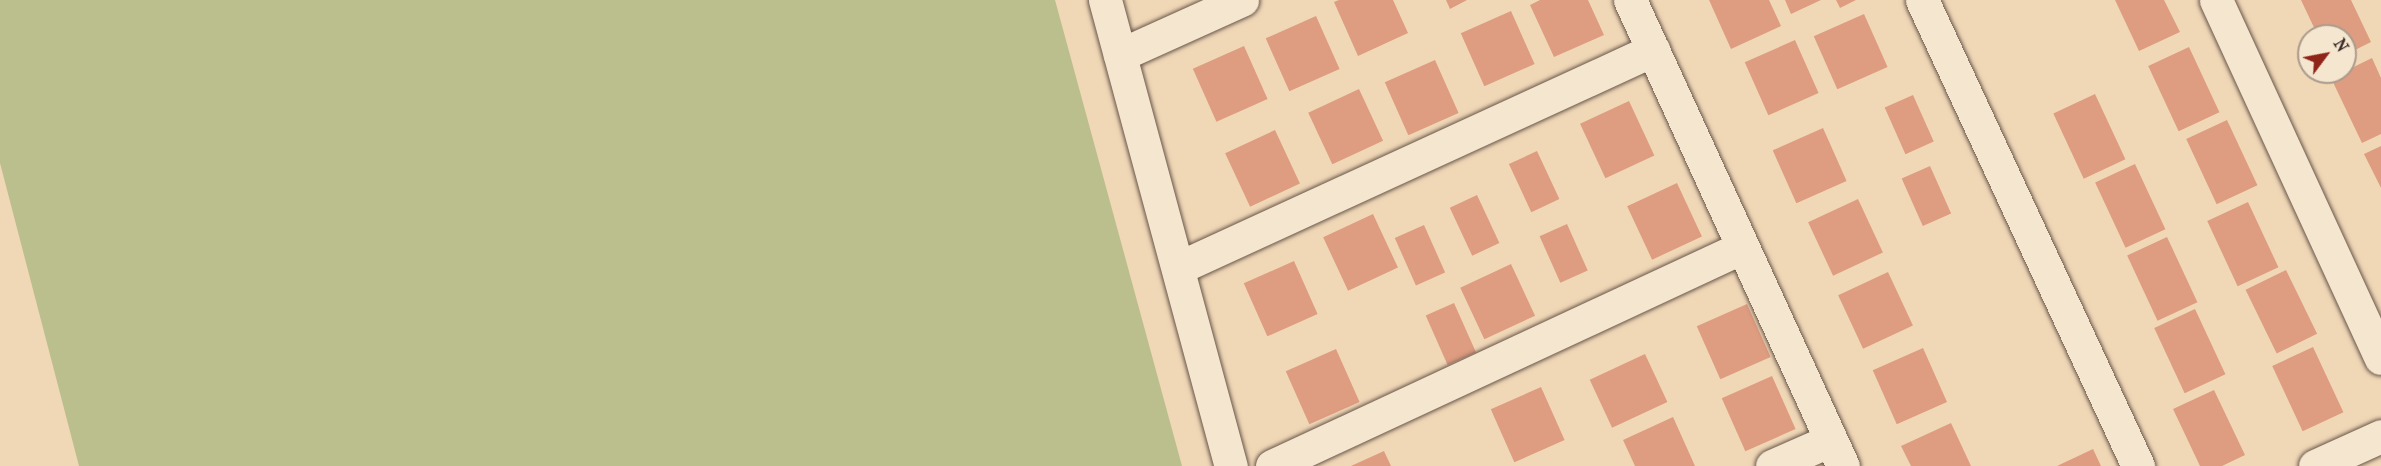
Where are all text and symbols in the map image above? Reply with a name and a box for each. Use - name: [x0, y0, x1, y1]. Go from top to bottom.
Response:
- north arrow: [2297, 24, 2357, 84]
- text: N: [2330, 35, 2352, 55]

